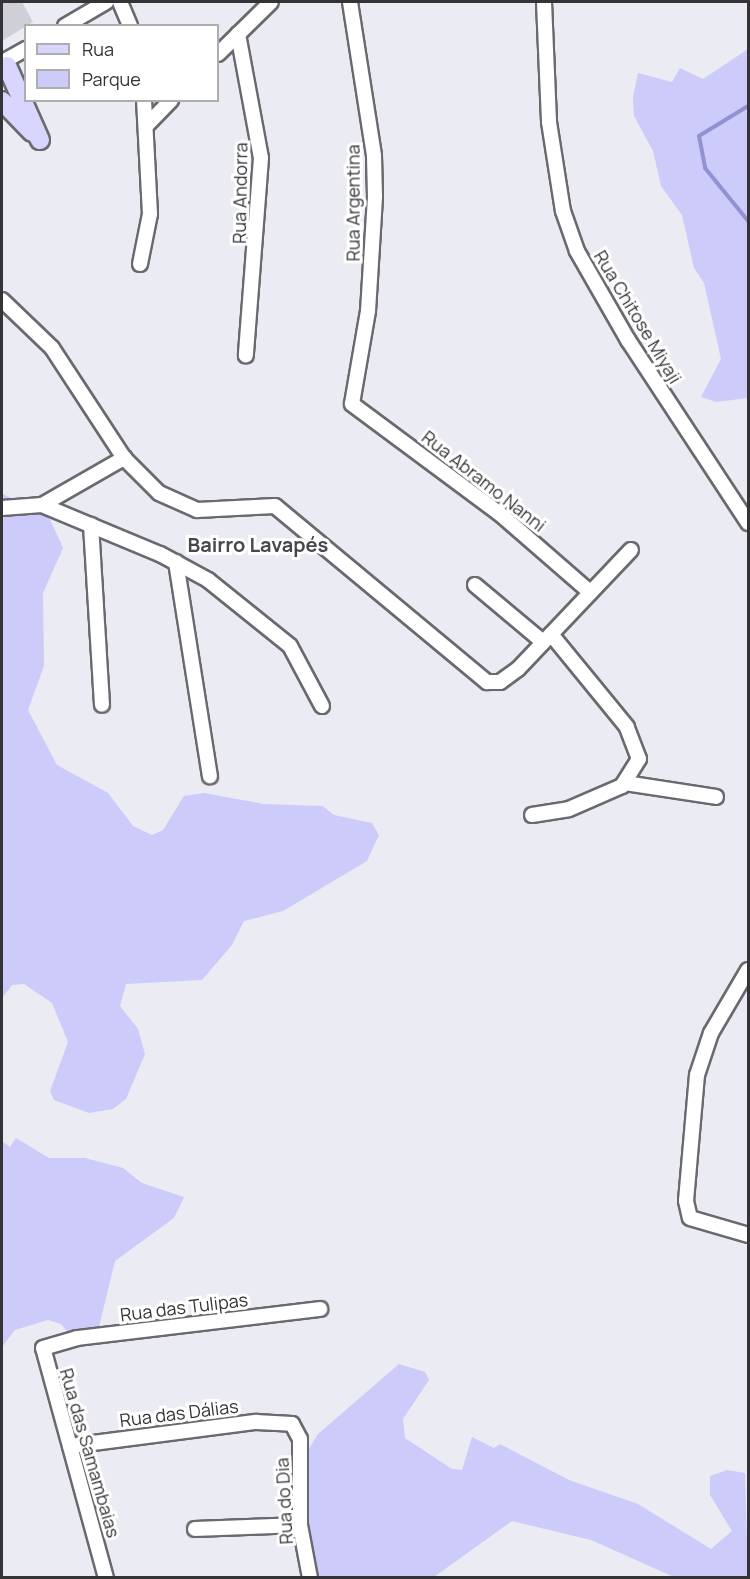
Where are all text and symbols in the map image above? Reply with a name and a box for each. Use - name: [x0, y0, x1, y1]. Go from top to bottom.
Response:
- legend: [24, 24, 219, 102]
- text: Rua: [82, 37, 114, 61]
- text: Parque: [82, 67, 141, 91]
- street label: Rua Andorra: [228, 142, 252, 244]
- street label: Rua Argentina: [342, 145, 364, 261]
- street label: Rua Chitose Miyaji: [590, 246, 686, 388]
- street label: Rua Abramo Nanni: [418, 426, 550, 536]
- district label: Bairro Lavapés: [188, 532, 328, 556]
- street label: Rua das Tulipas: [119, 1288, 249, 1326]
- street label: Rua das Samambaias: [55, 1366, 125, 1540]
- street label: Rua das Dálias: [118, 1395, 240, 1431]
- street label: Rua do Dia: [271, 1457, 297, 1545]

